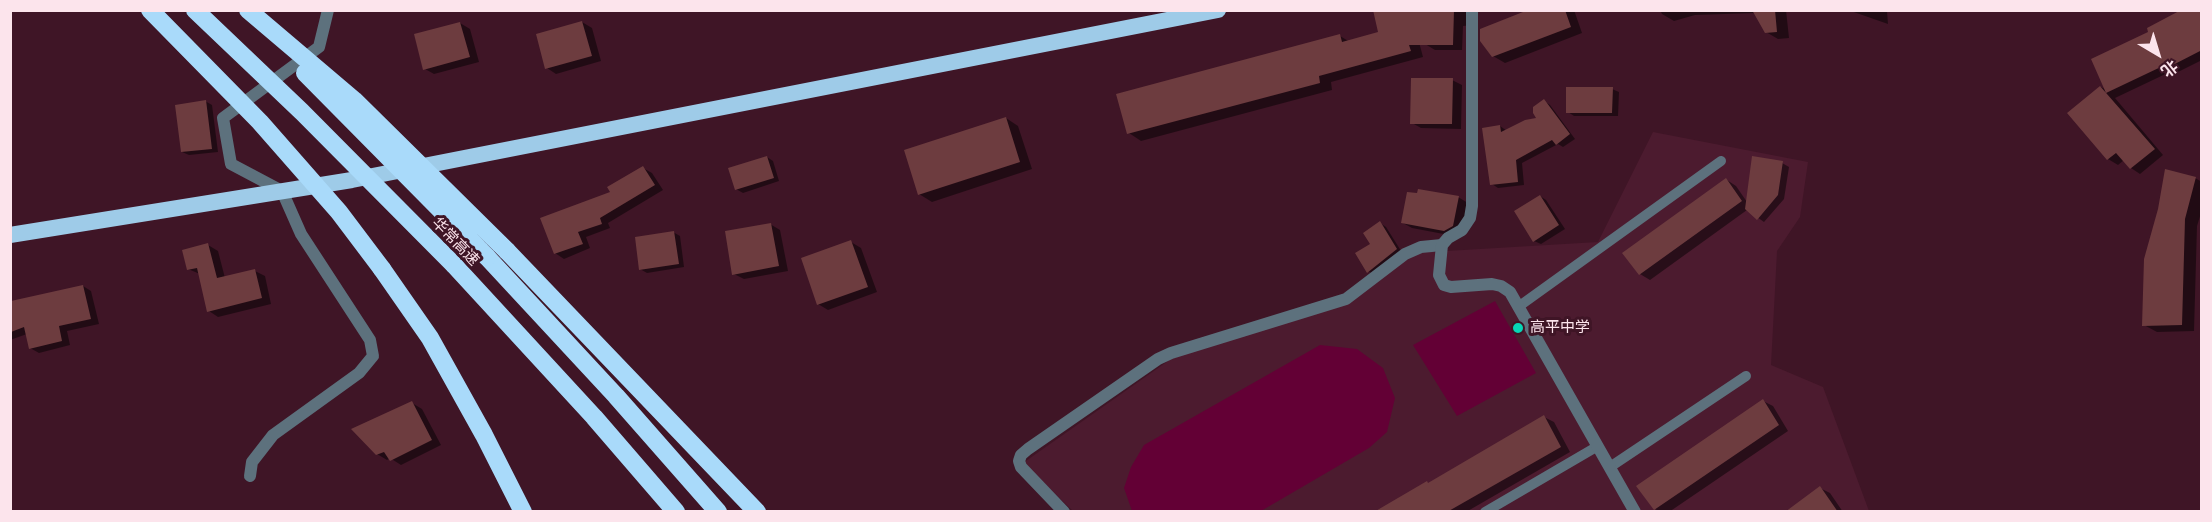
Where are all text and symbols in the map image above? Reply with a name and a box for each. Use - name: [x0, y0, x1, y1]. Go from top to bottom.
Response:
- north arrow: [2128, 24, 2188, 84]
- text: 北: [2157, 55, 2182, 81]
- street label: 华常高速: [428, 214, 482, 270]
- place label: 高平中学: [1530, 319, 1590, 337]
- marker: 高平中学: [1511, 321, 1525, 335]

